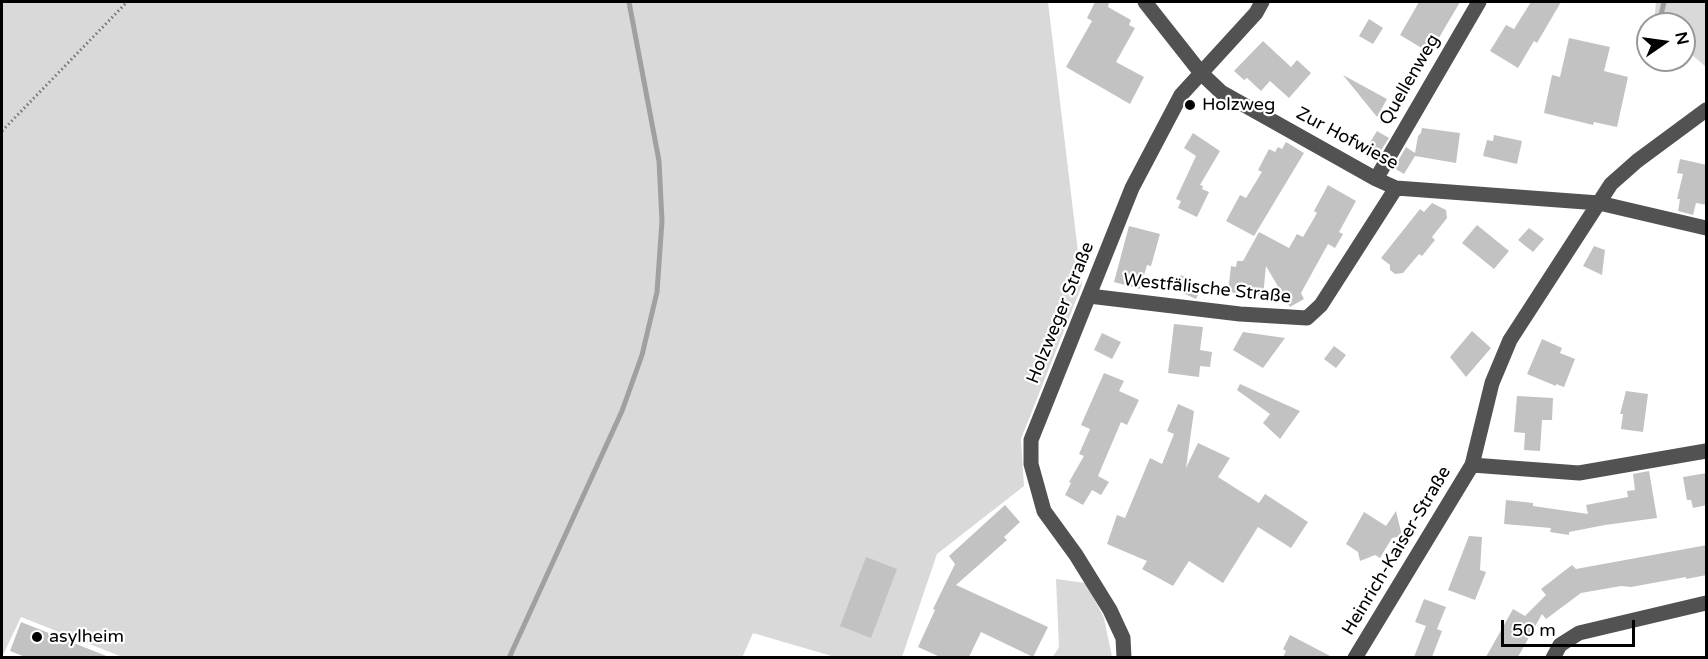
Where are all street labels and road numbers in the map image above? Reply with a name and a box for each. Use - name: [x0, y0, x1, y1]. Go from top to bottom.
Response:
- street label: Quellenweg: [1375, 31, 1445, 129]
- street label: Zur Hofwiese: [1292, 103, 1402, 175]
- street label: Holzweger Straße: [1023, 239, 1099, 387]
- street label: Westfälische Straße: [1122, 269, 1292, 309]
- street label: Heinrich-Kaiser-Straße: [1338, 463, 1456, 639]

